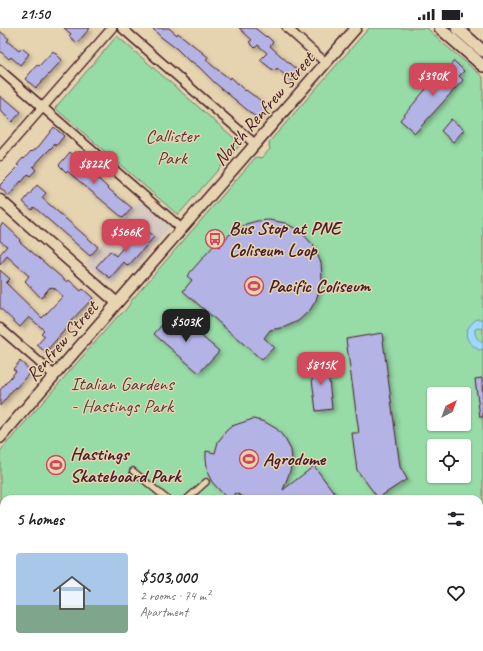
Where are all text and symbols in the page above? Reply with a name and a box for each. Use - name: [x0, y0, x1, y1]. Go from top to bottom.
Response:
- text: 21:50: [20, 5, 50, 24]
- street label: North Renfrew Street: [208, 46, 321, 171]
- pin: $390K: [405, 63, 461, 97]
- text: $390K: [418, 68, 448, 84]
- park label: Callister Park: [145, 124, 200, 170]
- pin: $822K: [66, 151, 122, 185]
- text: $822K: [79, 156, 109, 172]
- place label: Bus Stop at PNE Coliseum Loop: [229, 216, 343, 262]
- pin: $566K: [98, 219, 154, 253]
- text: $566K: [111, 224, 141, 240]
- bus stop icon: Bus Stop at PNE Coliseum Loop: [204, 228, 226, 250]
- place label: Pacific Coliseum: [268, 274, 371, 298]
- sports icon: Pacific Coliseum: [243, 275, 265, 297]
- street label: Renfrew Street: [21, 295, 105, 386]
- pin: $503K: [158, 309, 214, 343]
- text: $503K: [171, 314, 201, 330]
- pin: $815K: [293, 352, 349, 386]
- text: $815K: [306, 357, 336, 373]
- park label: Italian Gardens - Hastings Park: [70, 372, 176, 418]
- north arrow: [427, 387, 471, 431]
- map controls: [427, 387, 471, 483]
- button: locate: [427, 439, 471, 483]
- place label: Hastings Skateboard Park: [70, 442, 182, 488]
- place label: Agrodome: [263, 447, 327, 471]
- sports icon: Agrodome: [238, 448, 260, 470]
- sports icon: Hastings Skateboard Park: [45, 454, 67, 476]
- icon: filters: [445, 508, 467, 530]
- text: 5 homes: [16, 509, 64, 530]
- text: $503,000: [140, 567, 197, 588]
- icon: home: [48, 569, 96, 617]
- icon: heart: [445, 582, 467, 604]
- text: 2 rooms · 74 m²: [140, 588, 210, 604]
- text: Apartment: [140, 604, 188, 620]

